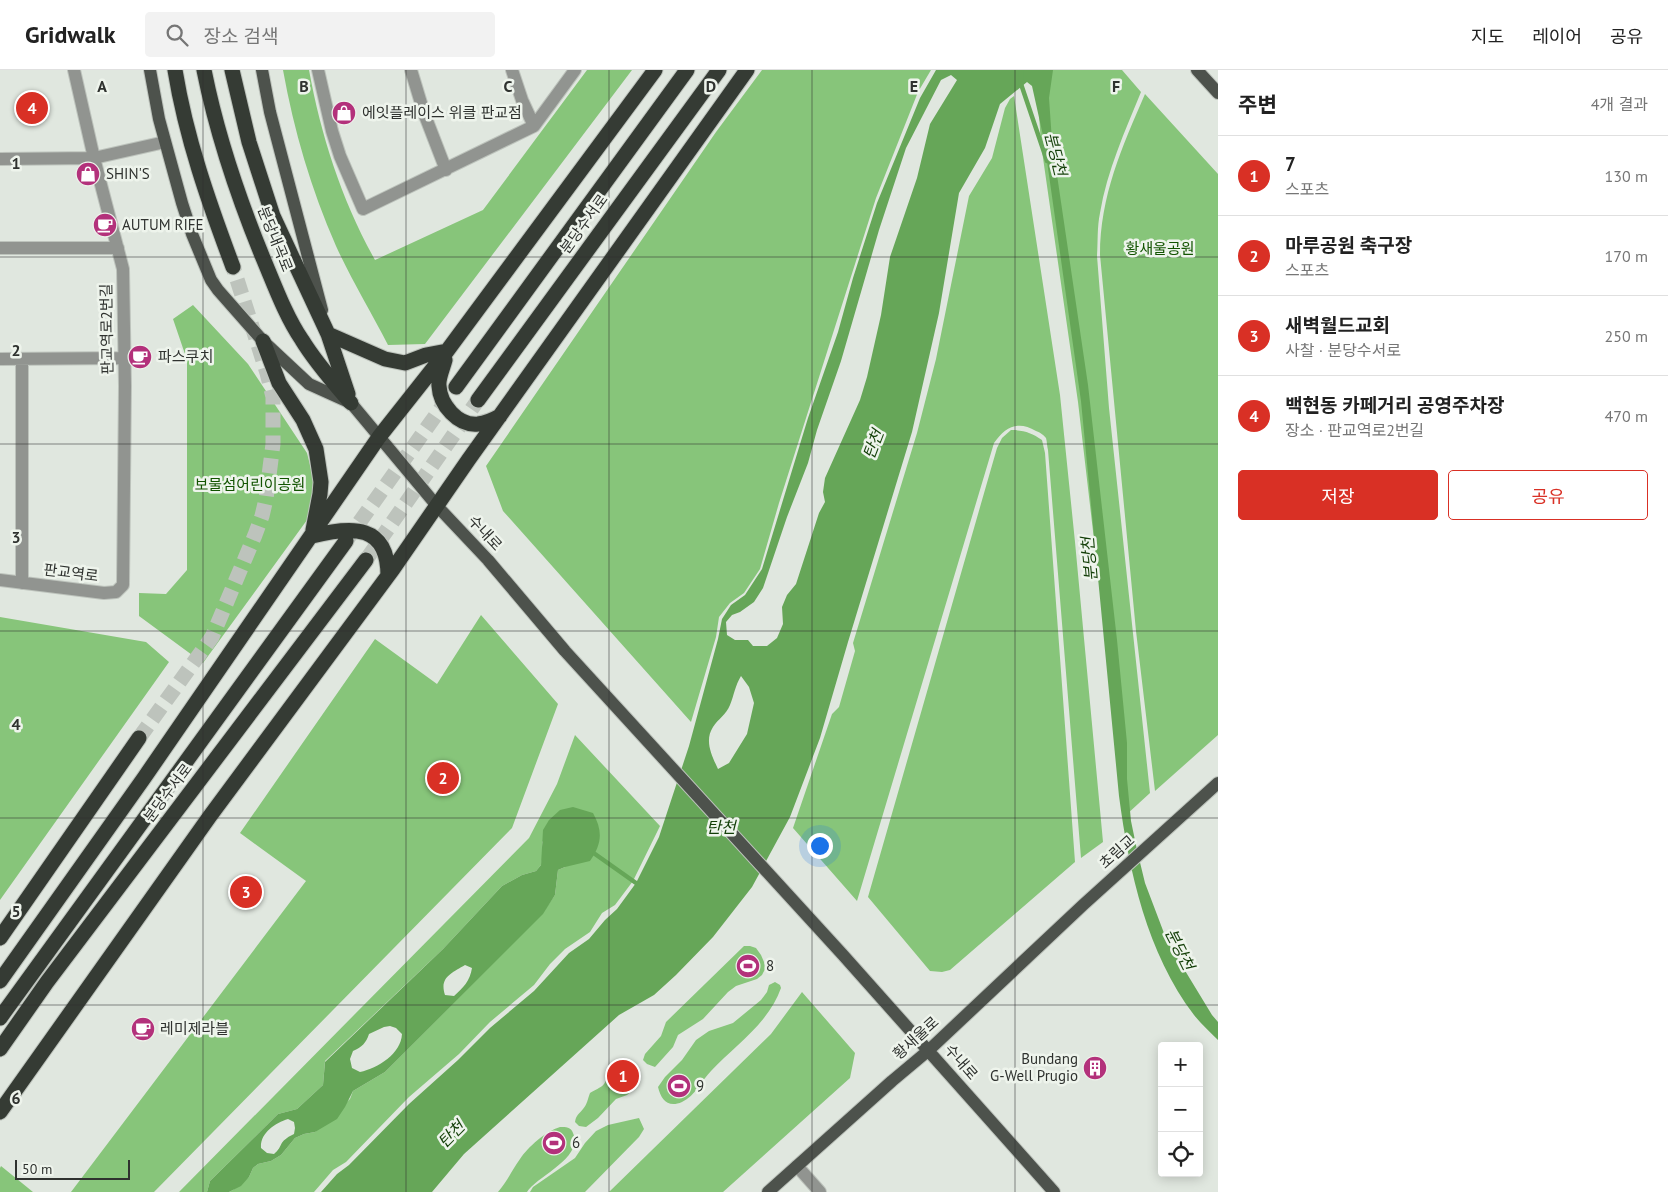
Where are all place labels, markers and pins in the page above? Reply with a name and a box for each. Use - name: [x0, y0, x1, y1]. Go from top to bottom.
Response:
- pin: 4: [16, 89, 48, 127]
- shop icon: 에잇플레이스 위클 판교점: [331, 100, 357, 126]
- place label: 에잇플레이스 위클 판교점: [362, 103, 522, 122]
- shop icon: SHIN'S: [75, 161, 101, 187]
- place label: SHIN'S: [106, 164, 150, 183]
- cafe icon: AUTUM RIFE: [92, 212, 118, 238]
- place label: AUTUM RIFE: [122, 215, 204, 234]
- cafe icon: 파스쿠치: [127, 344, 153, 370]
- place label: 파스쿠치: [158, 347, 213, 366]
- pin: 2: [427, 759, 459, 797]
- pin: 3: [230, 873, 262, 911]
- sports icon: 8: [735, 953, 761, 979]
- place label: 8: [766, 956, 774, 975]
- cafe icon: 레미제라블: [130, 1016, 156, 1042]
- place label: 레미제라블: [160, 1019, 229, 1038]
- place label: Bundang G-Well Prugio: [990, 1049, 1078, 1085]
- building icon: Bundang G-Well Prugio: [1082, 1055, 1108, 1081]
- pin: 1: [607, 1057, 639, 1095]
- sports icon: 9: [666, 1073, 692, 1099]
- place label: 9: [696, 1076, 704, 1095]
- sports icon: 6: [541, 1130, 567, 1156]
- place label: 6: [572, 1133, 580, 1152]

